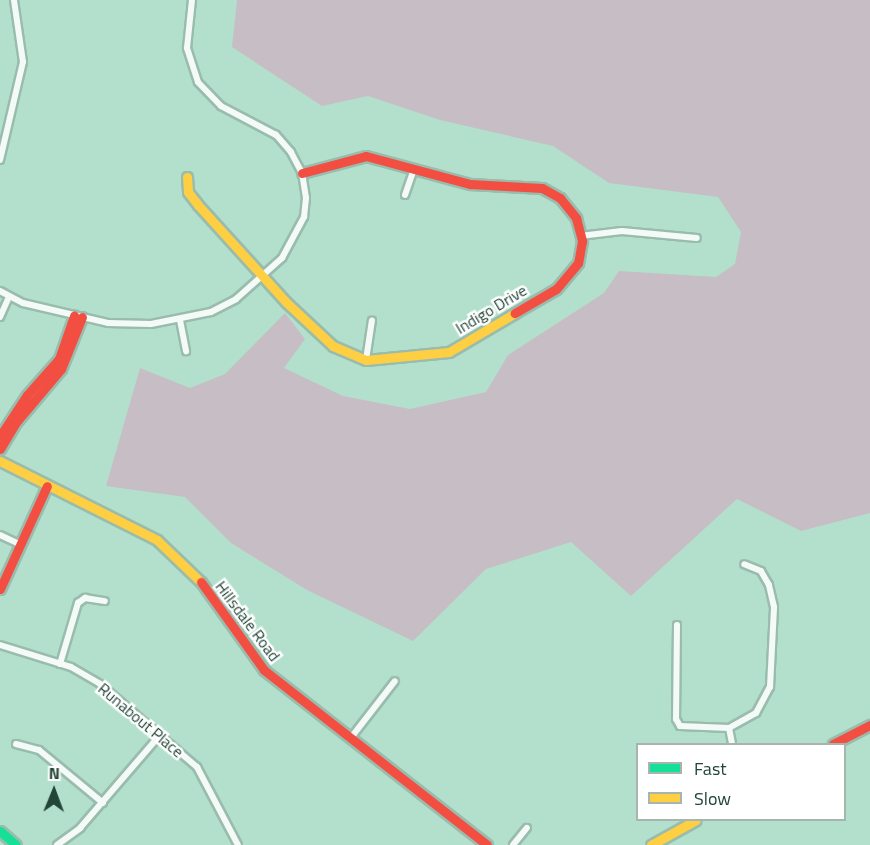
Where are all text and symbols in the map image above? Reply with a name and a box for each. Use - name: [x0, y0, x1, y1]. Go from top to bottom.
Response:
- street label: Indigo Drive: [452, 280, 530, 338]
- street label: Hillsdale Road: [212, 577, 284, 665]
- street label: Runabout Place: [94, 679, 188, 761]
- legend: [636, 743, 846, 821]
- text: Fast: [694, 755, 727, 782]
- north arrow: [24, 761, 84, 821]
- text: N: [49, 761, 60, 785]
- text: Slow: [694, 785, 731, 812]

